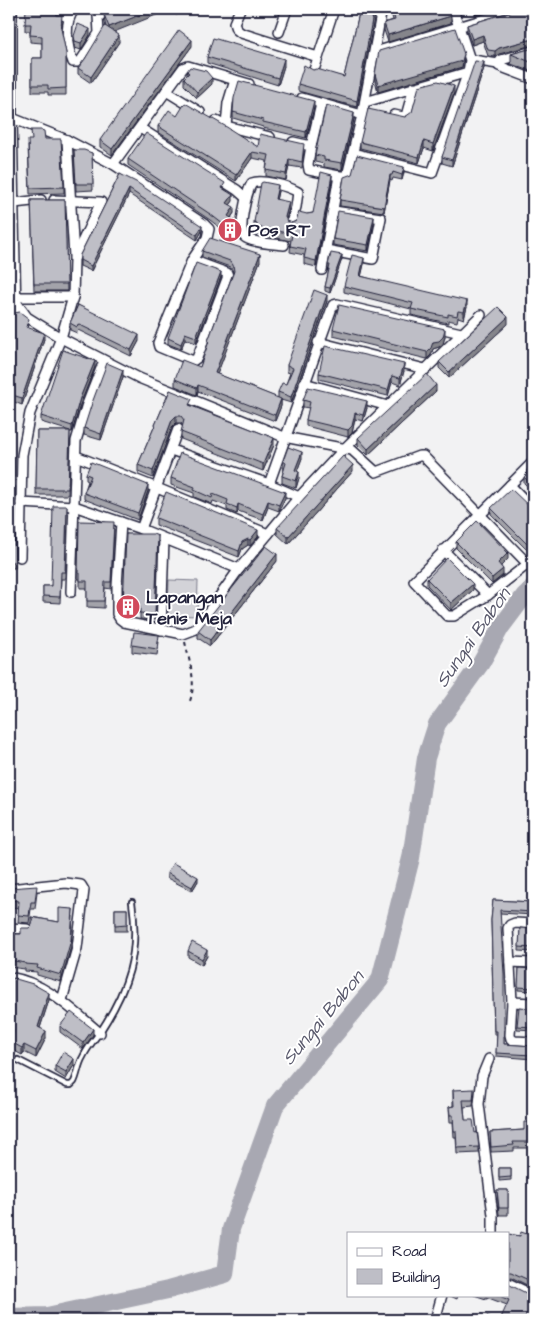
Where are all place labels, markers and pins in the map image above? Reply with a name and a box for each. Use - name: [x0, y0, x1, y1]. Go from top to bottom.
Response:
- building icon: Pos RT: [217, 217, 243, 243]
- place label: Pos RT: [248, 218, 311, 243]
- place label: Lapangan Tenis Meja: [145, 585, 233, 631]
- building icon: Lapangan Tenis Meja: [115, 594, 141, 620]

